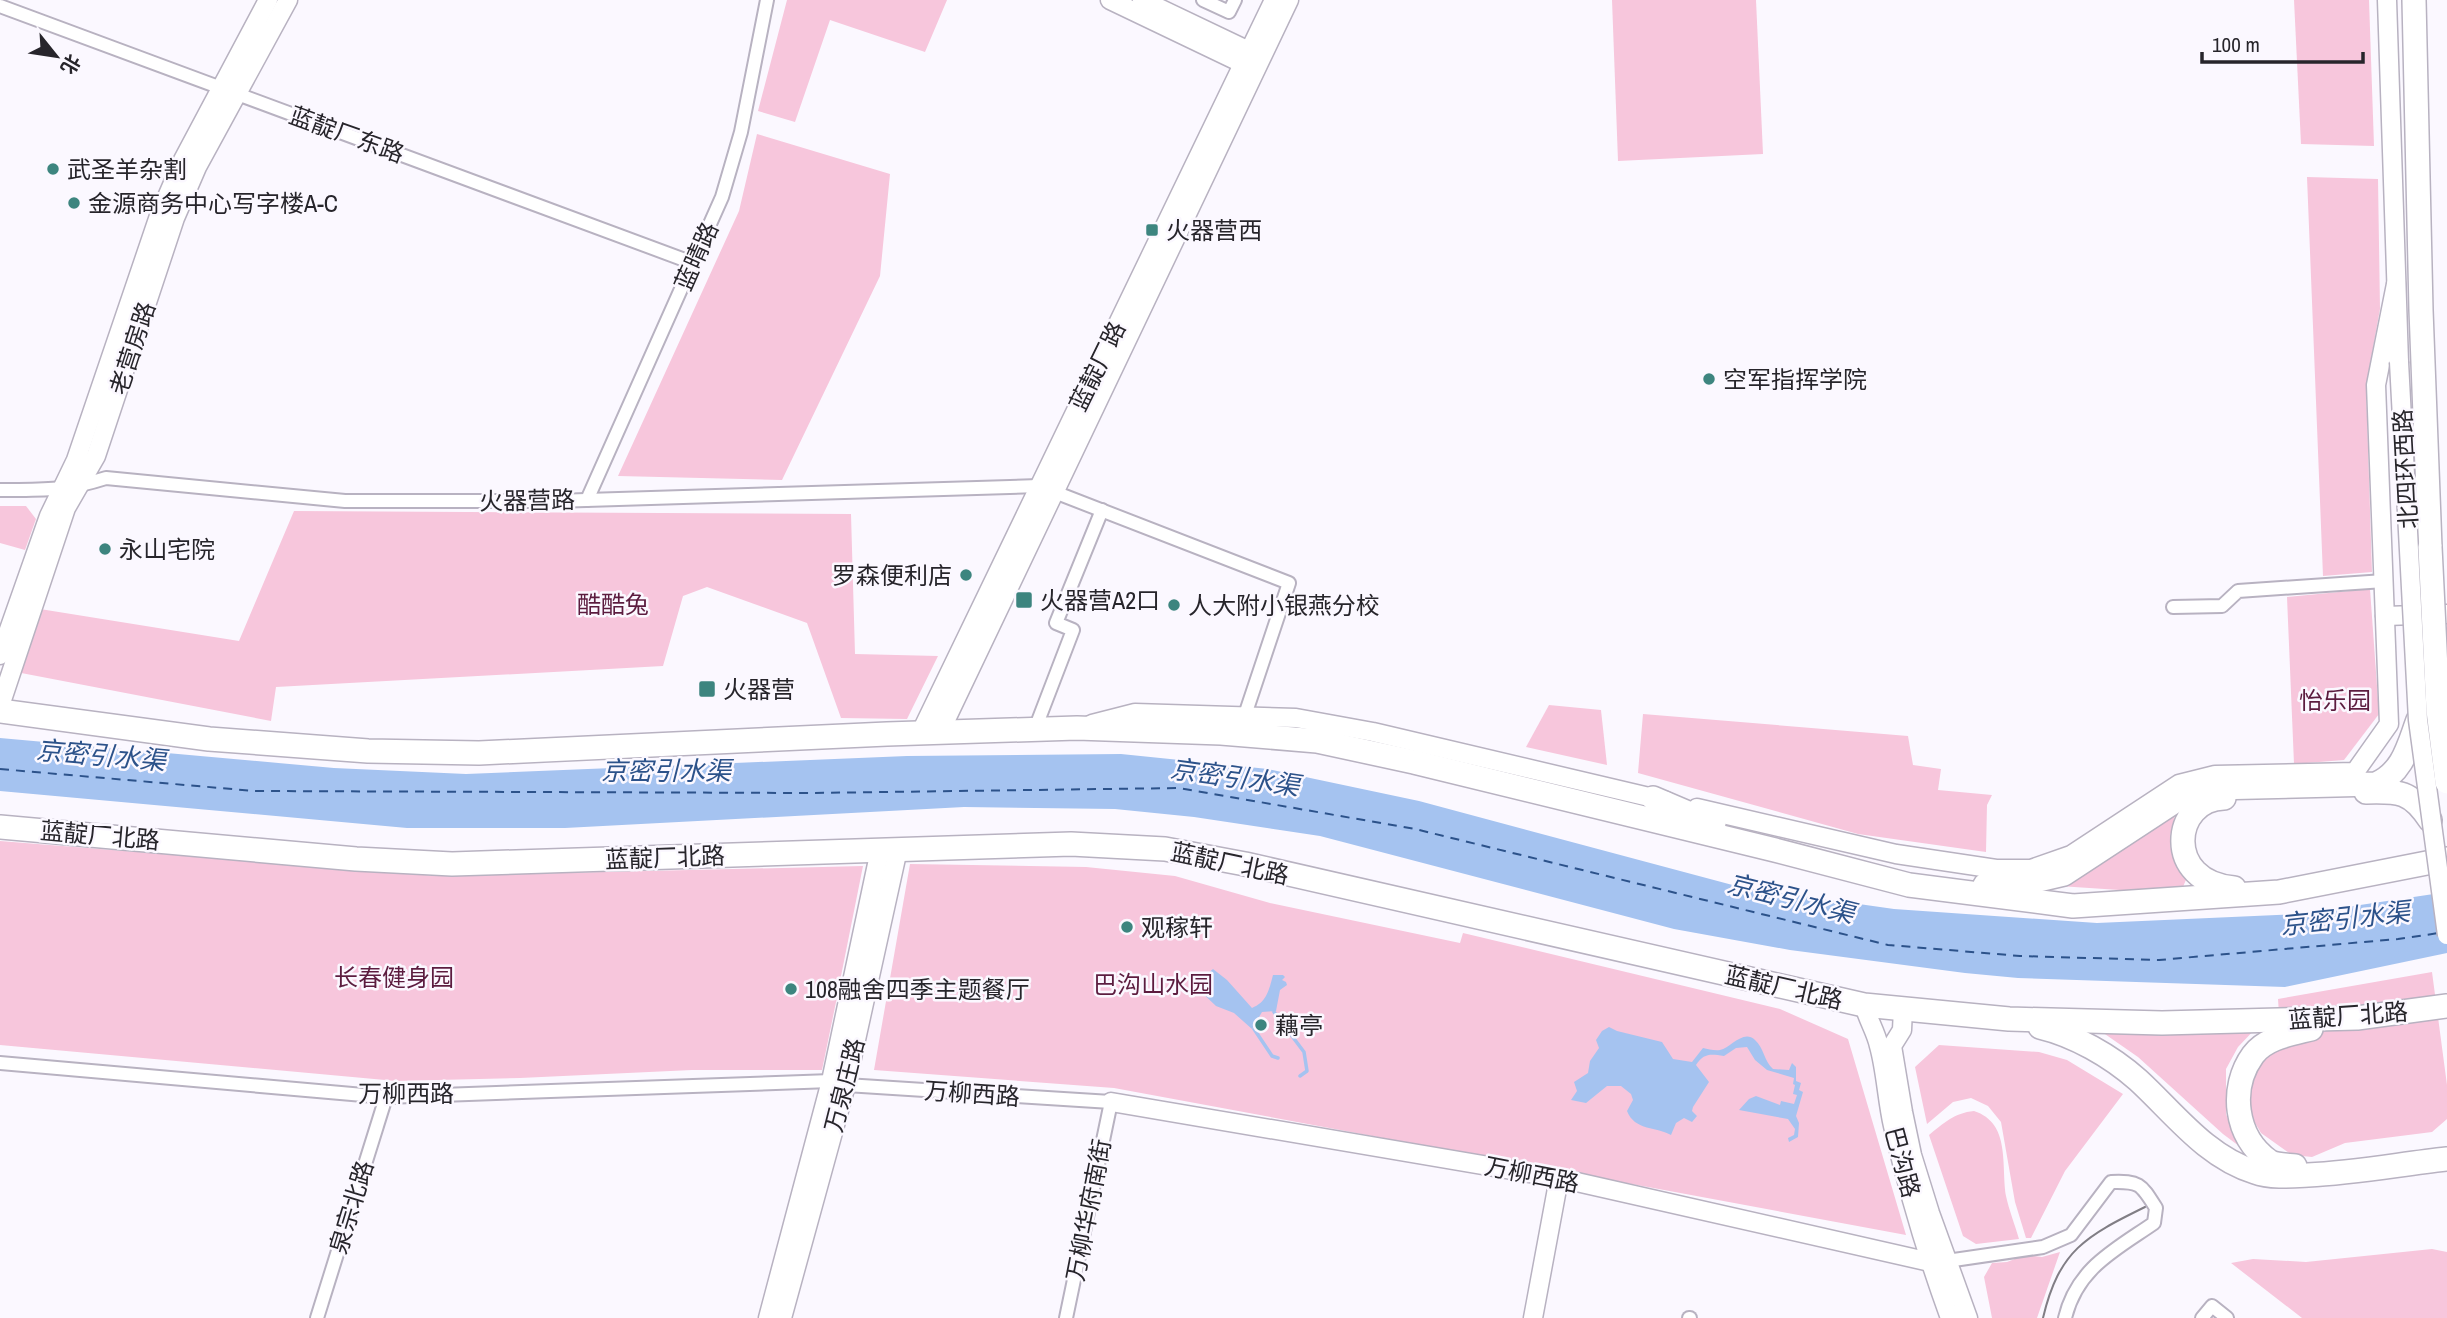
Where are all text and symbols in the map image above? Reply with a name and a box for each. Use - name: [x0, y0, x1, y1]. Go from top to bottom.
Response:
- north arrow: [21, 21, 91, 91]
- scale bar: [2202, 21, 2363, 65]
- text: 100 m: [2212, 30, 2260, 59]
- text: 北: [55, 50, 87, 79]
- street label: 蓝靛厂东路: [285, 98, 409, 170]
- place label: 武圣羊杂割: [67, 153, 187, 185]
- marker: 武圣羊杂割: [45, 161, 61, 177]
- place label: 金源商务中心写字楼A-C: [88, 187, 338, 219]
- marker: 金源商务中心写字楼A-C: [66, 195, 82, 211]
- place label: 火器营西: [1166, 214, 1262, 246]
- street label: 蓝晴路: [667, 217, 725, 295]
- marker: 火器营西: [1144, 222, 1160, 238]
- street label: 老营房路: [102, 297, 162, 399]
- street label: 蓝靛厂路: [1062, 316, 1132, 416]
- place label: 空军指挥学院: [1723, 363, 1867, 395]
- marker: 空军指挥学院: [1701, 371, 1717, 387]
- street label: 北四环西路: [2386, 408, 2424, 530]
- street label: 火器营路: [479, 483, 575, 517]
- place label: 永山宅院: [119, 533, 215, 565]
- marker: 永山宅院: [97, 541, 113, 557]
- place label: 罗森便利店: [832, 559, 952, 591]
- marker: 罗森便利店: [958, 567, 974, 583]
- place label: 火器营A2口: [1040, 584, 1160, 616]
- park label: 酷酷兔: [577, 588, 649, 620]
- place label: 人大附小银燕分校: [1188, 589, 1380, 621]
- marker: 火器营A2口: [1014, 590, 1034, 610]
- marker: 人大附小银燕分校: [1166, 597, 1182, 613]
- place label: 火器营: [723, 673, 795, 705]
- marker: 火器营: [697, 679, 717, 699]
- park label: 怡乐园: [2299, 684, 2371, 716]
- water label: 京密引水渠: [35, 732, 171, 778]
- water label: 京密引水渠: [1168, 751, 1306, 804]
- water label: 京密引水渠: [601, 753, 735, 788]
- street label: 蓝靛厂北路: [39, 814, 161, 856]
- street label: 蓝靛厂北路: [1168, 835, 1292, 891]
- street label: 蓝靛厂北路: [604, 839, 726, 875]
- water label: 京密引水渠: [1724, 865, 1862, 932]
- water label: 京密引水渠: [2279, 893, 2415, 942]
- place label: 观稼轩: [1141, 911, 1213, 943]
- marker: 观稼轩: [1119, 919, 1135, 935]
- street label: 蓝靛厂北路: [1722, 958, 1846, 1016]
- park label: 长春健身园: [334, 961, 454, 993]
- park label: 巴沟山水园: [1093, 968, 1213, 1000]
- place label: 108融舍四季主题餐厅: [805, 973, 1030, 1005]
- marker: 108融舍四季主题餐厅: [783, 981, 799, 997]
- street label: 蓝靛厂北路: [2287, 995, 2409, 1035]
- place label: 藕亭: [1275, 1009, 1323, 1041]
- marker: 藕亭: [1253, 1017, 1269, 1033]
- street label: 万泉庄路: [817, 1035, 871, 1135]
- street label: 万柳西路: [923, 1074, 1021, 1112]
- street label: 万柳西路: [358, 1077, 454, 1109]
- street label: 巴沟路: [1878, 1123, 1928, 1201]
- street label: 万柳华府南街: [1059, 1136, 1117, 1284]
- street label: 万柳西路: [1482, 1149, 1582, 1199]
- street label: 泉宗北路: [322, 1156, 380, 1258]

